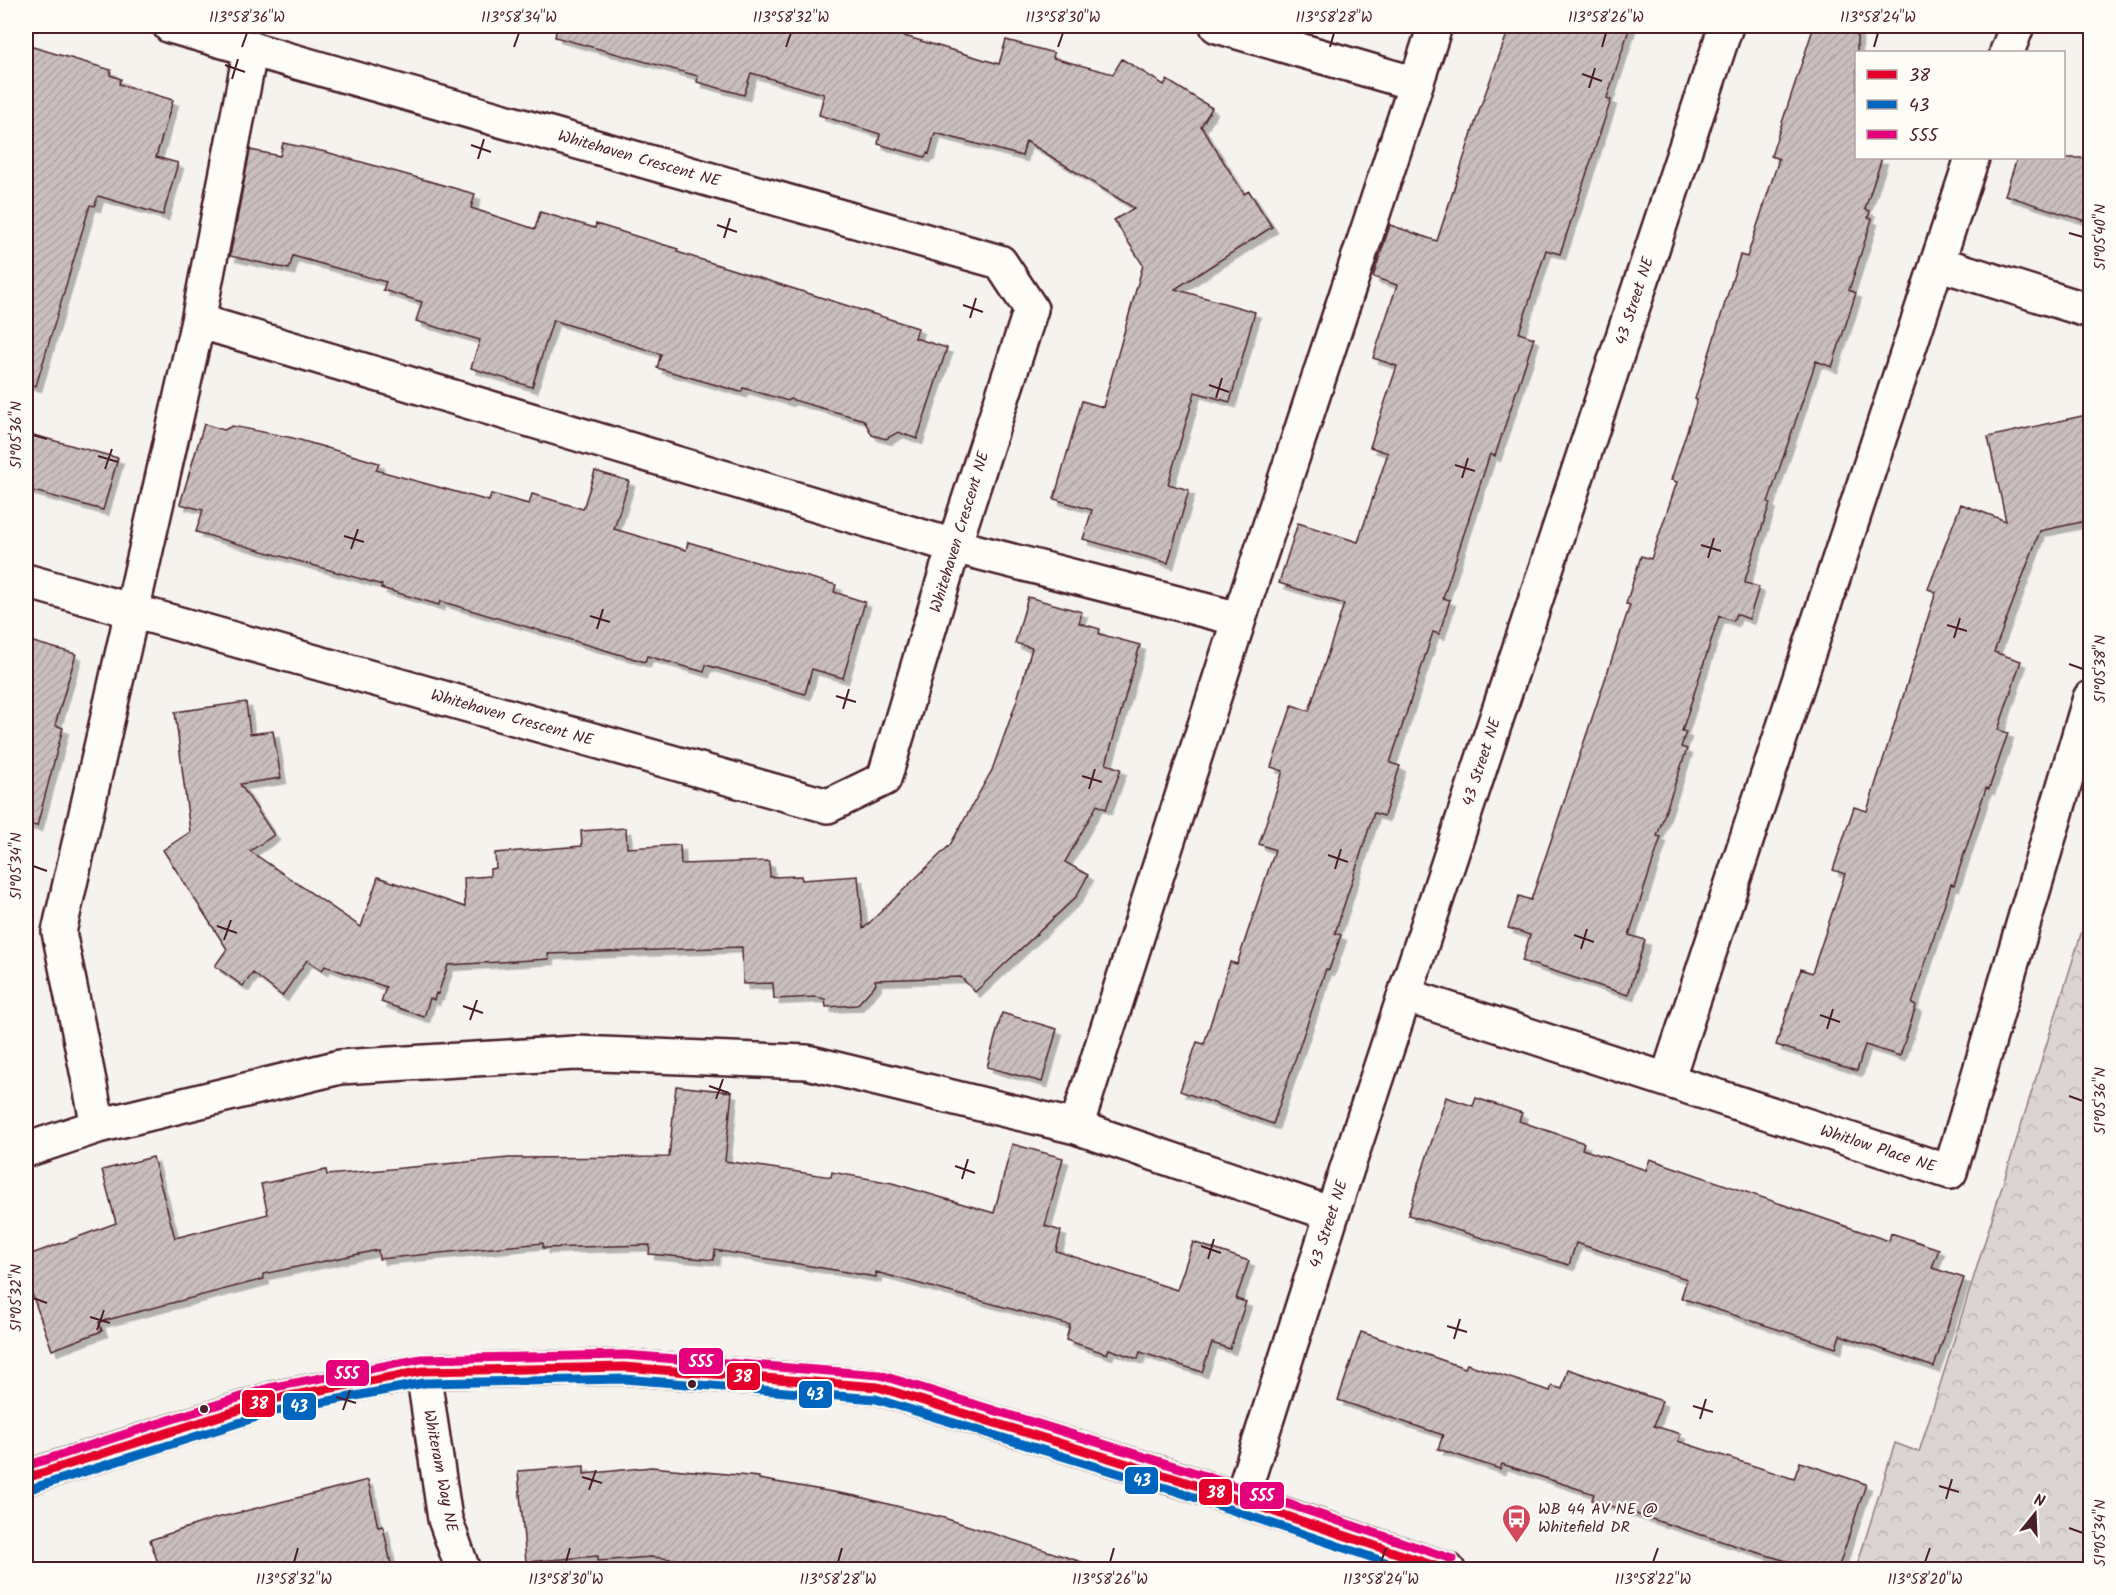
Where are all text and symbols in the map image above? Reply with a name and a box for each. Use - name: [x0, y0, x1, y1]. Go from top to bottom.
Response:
- text: 113°58'36"W: [209, 6, 285, 30]
- text: 113°58'34"W: [481, 6, 557, 30]
- text: 113°58'32"W: [753, 6, 829, 30]
- text: 113°58'30"W: [1025, 6, 1101, 30]
- text: 113°58'28"W: [1296, 6, 1373, 30]
- text: 113°58'26"W: [1568, 6, 1644, 30]
- text: 113°58'24"W: [1840, 6, 1916, 30]
- legend: [1855, 51, 2065, 159]
- text: 38: [1909, 62, 1930, 91]
- text: 43: [1909, 92, 1929, 121]
- text: 555: [1909, 122, 1939, 151]
- street label: Whitehaven Crescent NE: [555, 124, 724, 194]
- text: 51°05'40"N: [2089, 204, 2113, 270]
- street label: 43 Street NE: [1609, 253, 1661, 348]
- text: 51°05'36"N: [5, 401, 29, 469]
- street label: Whitehaven Crescent NE: [924, 447, 997, 616]
- text: 51°05'38"N: [2089, 635, 2113, 703]
- street label: Whitehaven Crescent NE: [428, 683, 597, 753]
- street label: 43 Street NE: [1456, 714, 1508, 809]
- text: 51°05'34"N: [5, 832, 29, 900]
- text: 51°05'36"N: [2089, 1067, 2113, 1135]
- street label: Whitlow Place NE: [1817, 1118, 1940, 1180]
- street label: 43 Street NE: [1303, 1176, 1355, 1271]
- text: 51°05'32"N: [5, 1264, 29, 1332]
- line badge: 555: [678, 1347, 724, 1375]
- text: 555: [688, 1350, 715, 1375]
- line badge: 555: [325, 1359, 370, 1387]
- text: 555: [334, 1362, 361, 1387]
- line badge: 38: [726, 1362, 761, 1391]
- text: 38: [733, 1365, 753, 1390]
- unlabelled marker: [686, 1378, 698, 1390]
- line badge: 43: [798, 1380, 833, 1409]
- text: 43: [806, 1383, 824, 1408]
- line badge: 38: [241, 1389, 276, 1418]
- text: 38: [249, 1392, 269, 1417]
- line badge: 43: [282, 1392, 317, 1421]
- text: 43: [290, 1395, 308, 1420]
- unlabelled marker: [198, 1403, 210, 1415]
- street label: Whiteram Way NE: [416, 1408, 464, 1535]
- line badge: 43: [1124, 1466, 1159, 1495]
- text: 43: [1133, 1469, 1151, 1494]
- line badge: 38: [1198, 1478, 1233, 1506]
- text: 38: [1206, 1481, 1226, 1506]
- line badge: 555: [1239, 1481, 1285, 1510]
- text: 555: [1249, 1484, 1276, 1509]
- north arrow: [2005, 1484, 2065, 1544]
- text: N: [2031, 1488, 2048, 1515]
- place label: WB 44 AV NE @ Whitefield DR: [1538, 1497, 1658, 1540]
- text: 51°05'34"N: [2089, 1499, 2113, 1567]
- bus stop icon: WB 44 AV NE @ Whitefield DR: [1501, 1502, 1533, 1544]
- text: 113°58'32"W: [256, 1568, 332, 1592]
- text: 113°58'30"W: [528, 1568, 604, 1592]
- text: 113°58'28"W: [800, 1568, 877, 1592]
- text: 113°58'26"W: [1072, 1568, 1148, 1592]
- text: 113°58'24"W: [1343, 1568, 1419, 1592]
- text: 113°58'22"W: [1615, 1568, 1691, 1592]
- text: 113°58'20"W: [1887, 1568, 1963, 1592]

